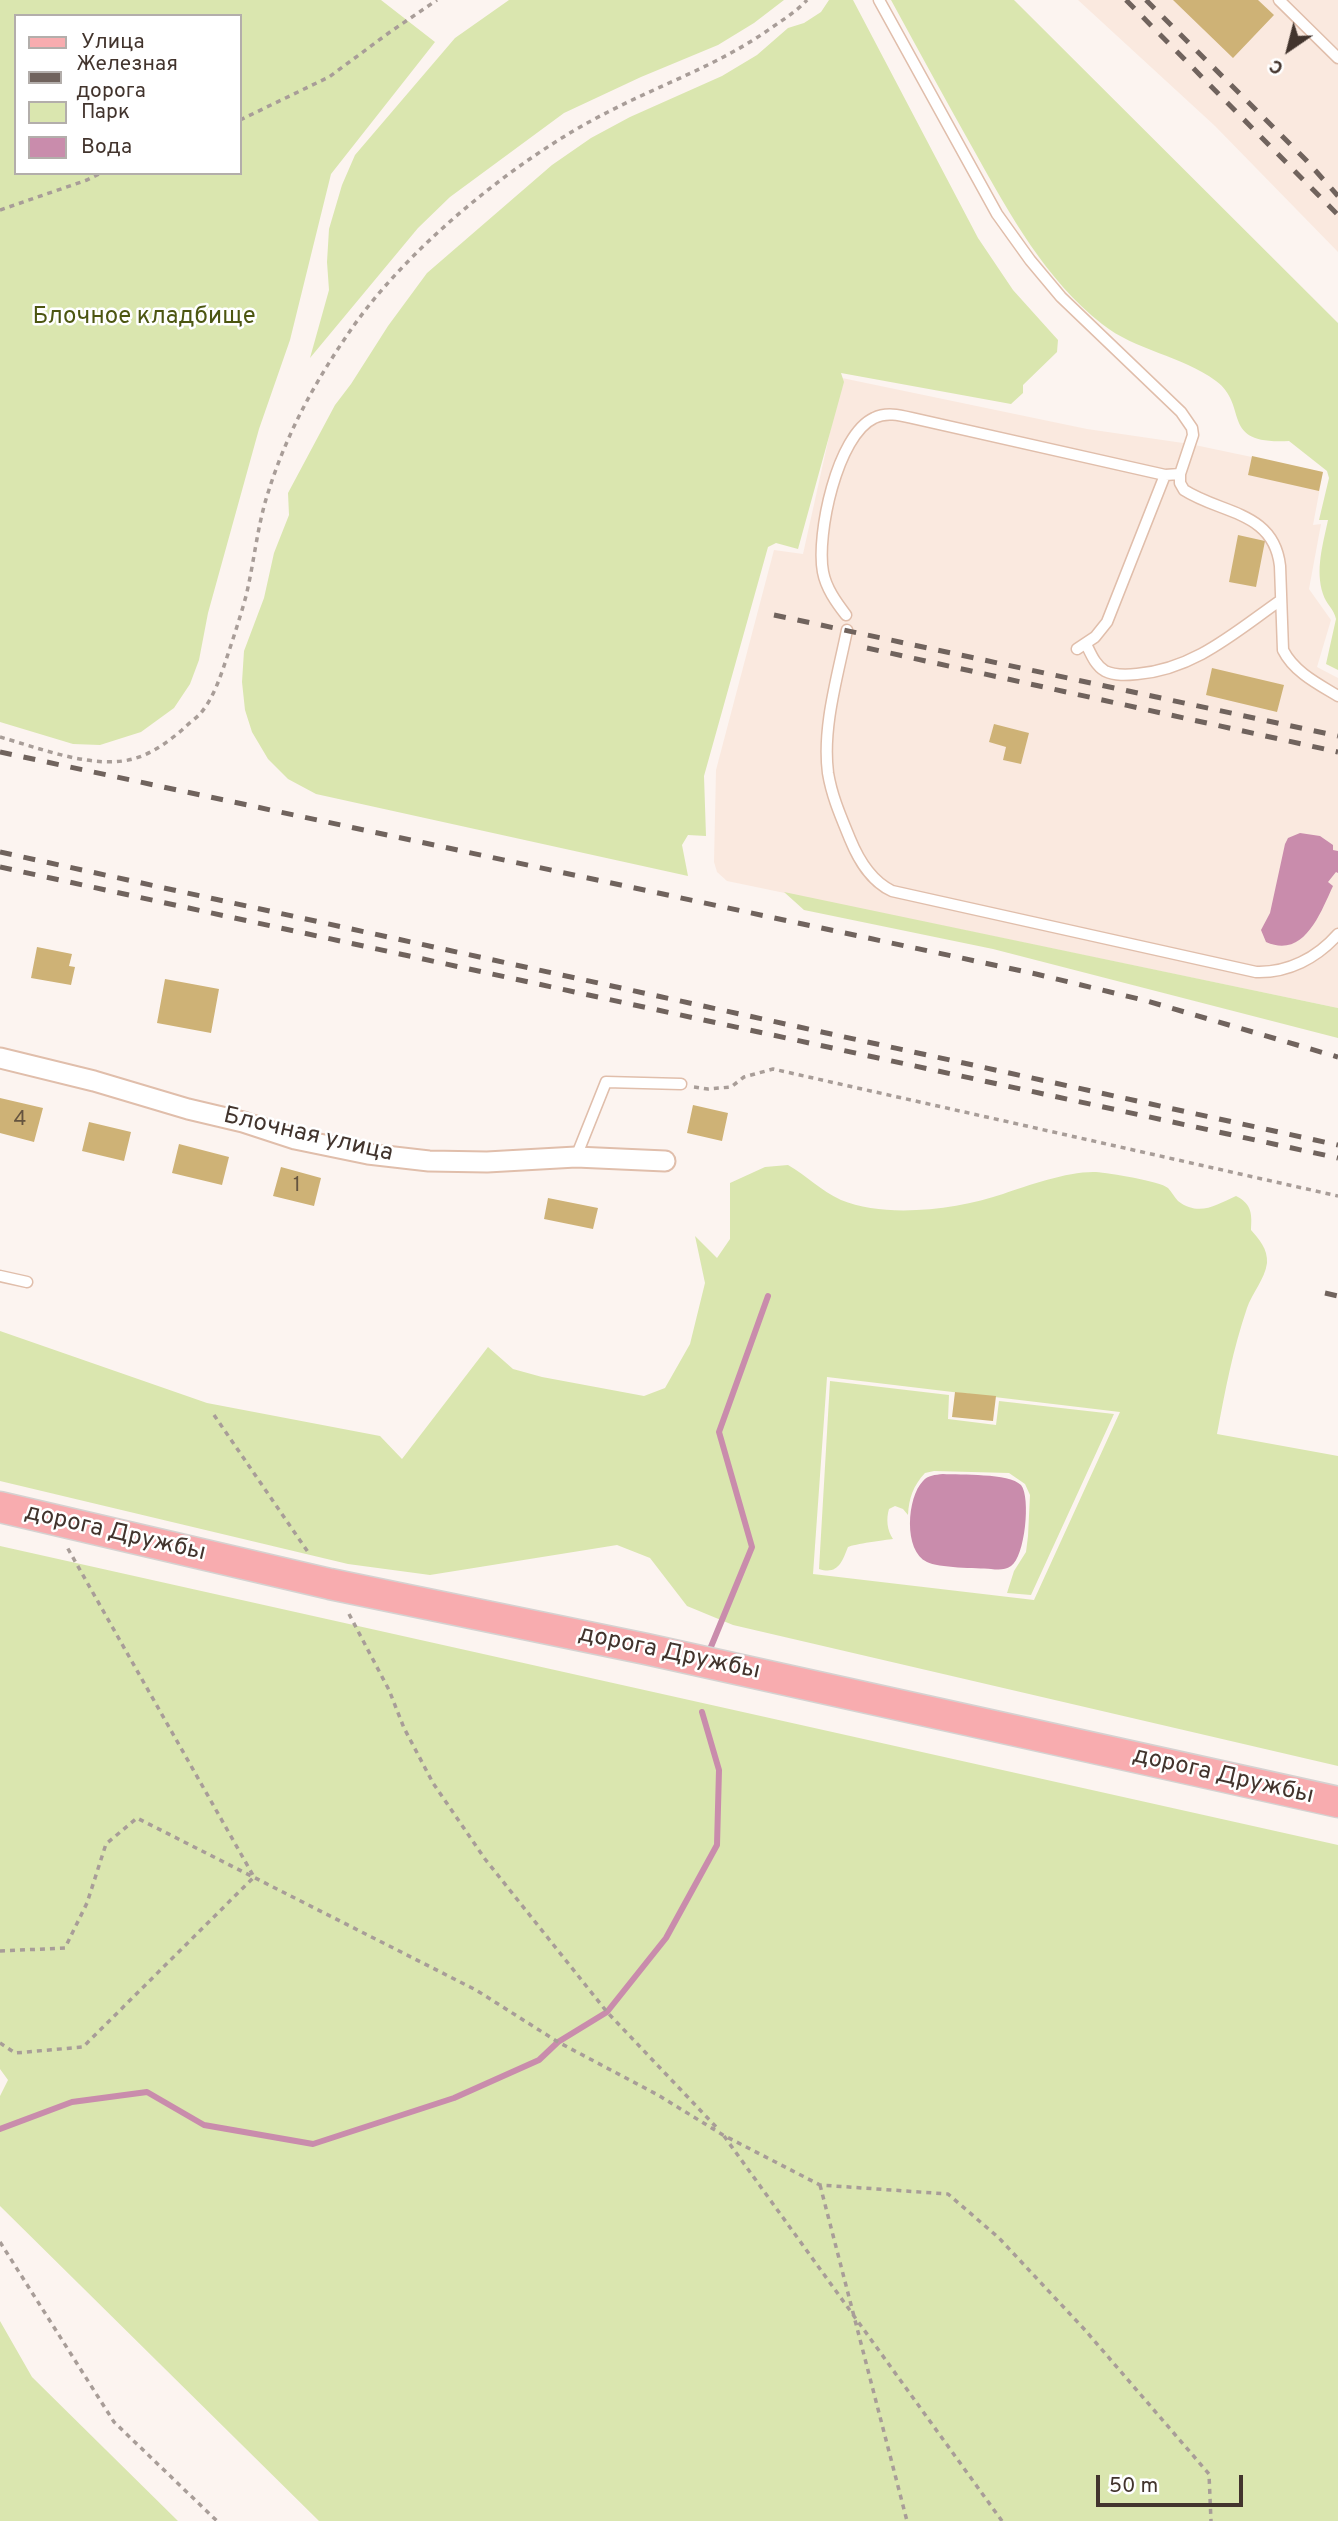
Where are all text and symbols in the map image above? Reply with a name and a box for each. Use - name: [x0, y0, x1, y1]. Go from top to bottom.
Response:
- legend: [14, 14, 242, 175]
- north arrow: [1254, 14, 1324, 84]
- text: Улица: [81, 29, 145, 56]
- text: Железная дорога: [76, 51, 178, 105]
- text: С: [1265, 53, 1289, 80]
- text: Парк: [81, 99, 130, 126]
- text: Вода: [81, 134, 132, 161]
- park label: Блочное кладбище: [32, 304, 256, 332]
- street label: Блочная улица: [220, 1102, 396, 1170]
- house number: 4: [13, 1108, 27, 1134]
- house number: 1: [293, 1174, 301, 1200]
- street label: дорога Дружбы: [22, 1499, 208, 1569]
- street label: дорога Дружбы: [576, 1621, 762, 1687]
- street label: дорога Дружбы: [1130, 1742, 1316, 1812]
- scale bar: [1100, 2462, 1247, 2506]
- text: 50 m: [1109, 2473, 1158, 2500]

